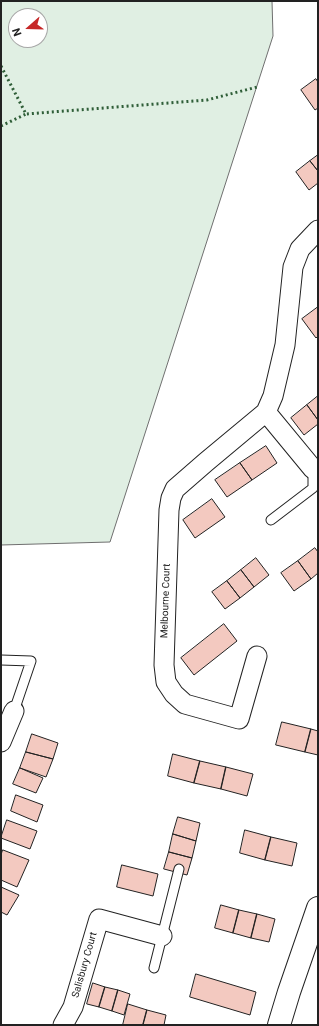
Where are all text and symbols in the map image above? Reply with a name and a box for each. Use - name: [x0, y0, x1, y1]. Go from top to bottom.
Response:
- north arrow: [8, 8, 48, 48]
- text: N: [10, 26, 25, 38]
- street label: Melbourne Court: [159, 564, 173, 638]
- street label: Salisbury Court: [70, 931, 100, 999]

